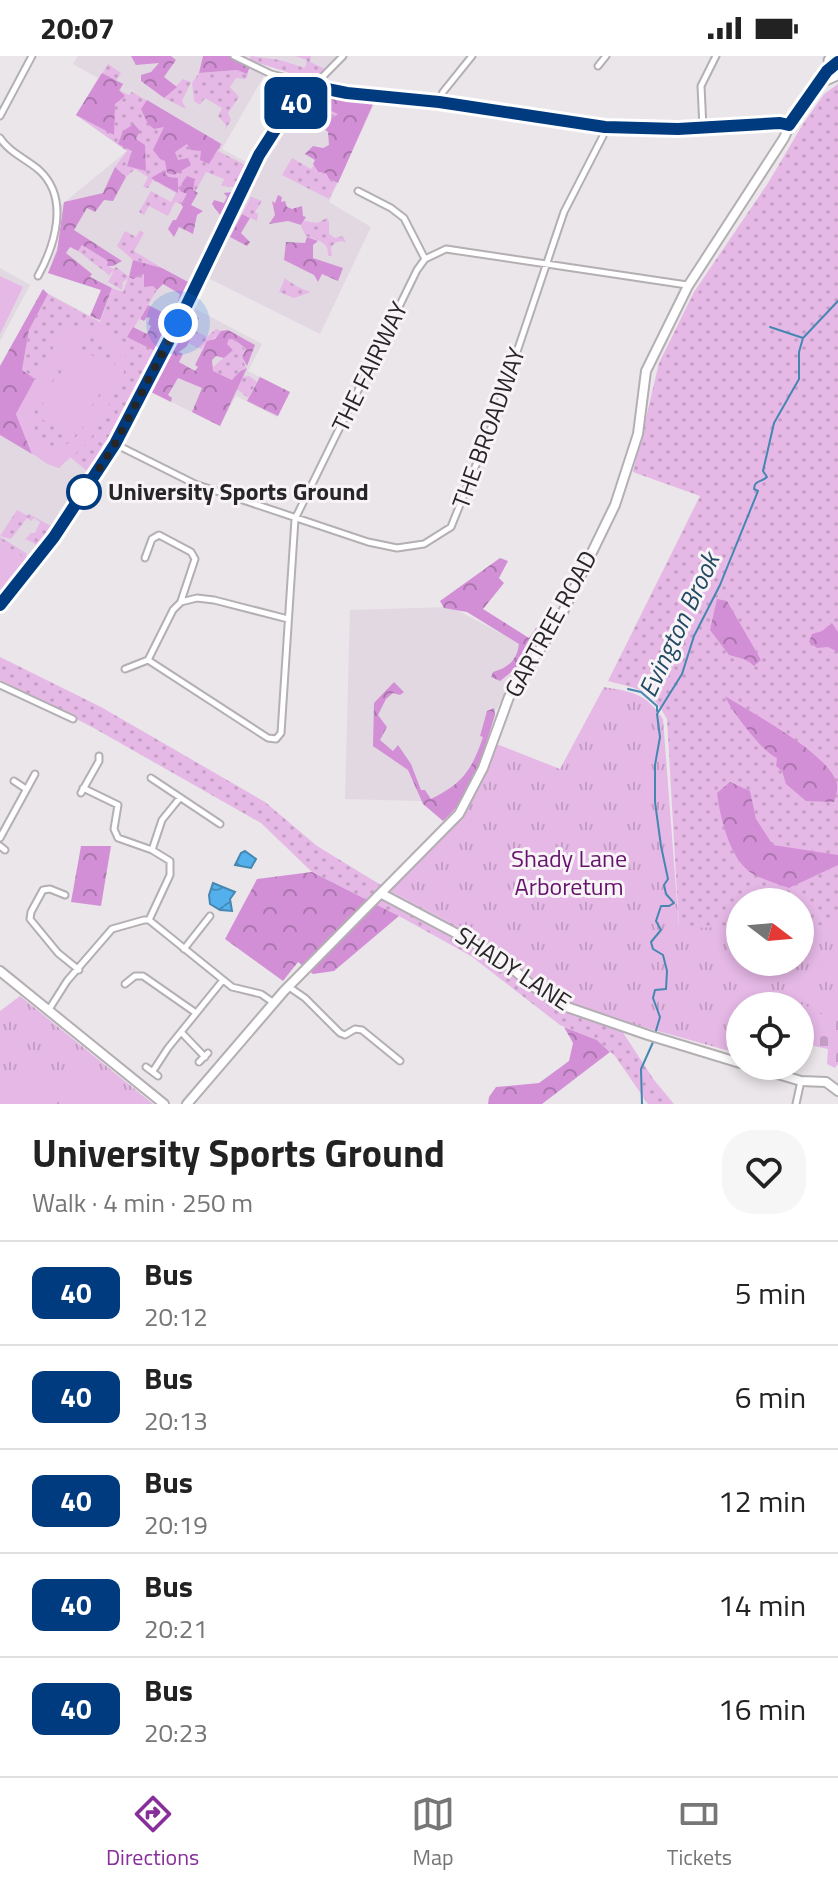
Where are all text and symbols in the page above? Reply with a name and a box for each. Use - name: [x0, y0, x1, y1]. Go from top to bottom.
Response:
- text: 20:07: [40, 5, 115, 51]
- line badge: 40: [260, 77, 332, 129]
- text: 40: [280, 81, 312, 124]
- street label: THE FAIRWAY: [322, 295, 416, 438]
- your location: [158, 303, 198, 343]
- street label: THE BROADWAY: [442, 342, 534, 513]
- place label: University Sports Ground: [108, 473, 369, 509]
- marker: University Sports Ground: [67, 475, 101, 509]
- water label: Evington Brook: [628, 543, 730, 703]
- street label: GARTREE ROAD: [495, 544, 605, 704]
- park label: Shady Lane Arboretum: [511, 840, 627, 904]
- north arrow: [726, 888, 814, 976]
- map controls: [726, 888, 814, 1080]
- street label: SHADY LANE: [448, 917, 579, 1019]
- button: locate: [726, 992, 814, 1080]
- text: University Sports Ground: [32, 1124, 445, 1182]
- button: heart: [722, 1130, 806, 1214]
- text: Walk · 4 min · 250 m: [32, 1183, 253, 1222]
- text: Bus: [144, 1251, 193, 1297]
- text: 5 min: [735, 1270, 806, 1316]
- text: 40: [60, 1271, 92, 1314]
- text: 20:12: [144, 1297, 208, 1336]
- text: Bus: [144, 1355, 193, 1401]
- text: 6 min: [735, 1374, 806, 1420]
- text: 40: [60, 1375, 92, 1418]
- text: 20:13: [144, 1401, 208, 1440]
- text: Bus: [144, 1459, 193, 1505]
- text: 12 min: [718, 1478, 806, 1524]
- text: 40: [60, 1479, 92, 1522]
- text: 20:19: [144, 1505, 208, 1544]
- text: Bus: [144, 1563, 193, 1609]
- text: 14 min: [718, 1582, 806, 1628]
- text: 40: [60, 1583, 92, 1626]
- text: 20:21: [144, 1609, 208, 1648]
- text: Bus: [144, 1667, 193, 1713]
- text: 16 min: [718, 1686, 806, 1732]
- text: 40: [60, 1687, 92, 1730]
- text: 20:23: [144, 1713, 208, 1752]
- tab: Directions: [106, 1792, 199, 1874]
- tab: Map: [411, 1792, 455, 1874]
- tab: Tickets: [667, 1792, 732, 1874]

